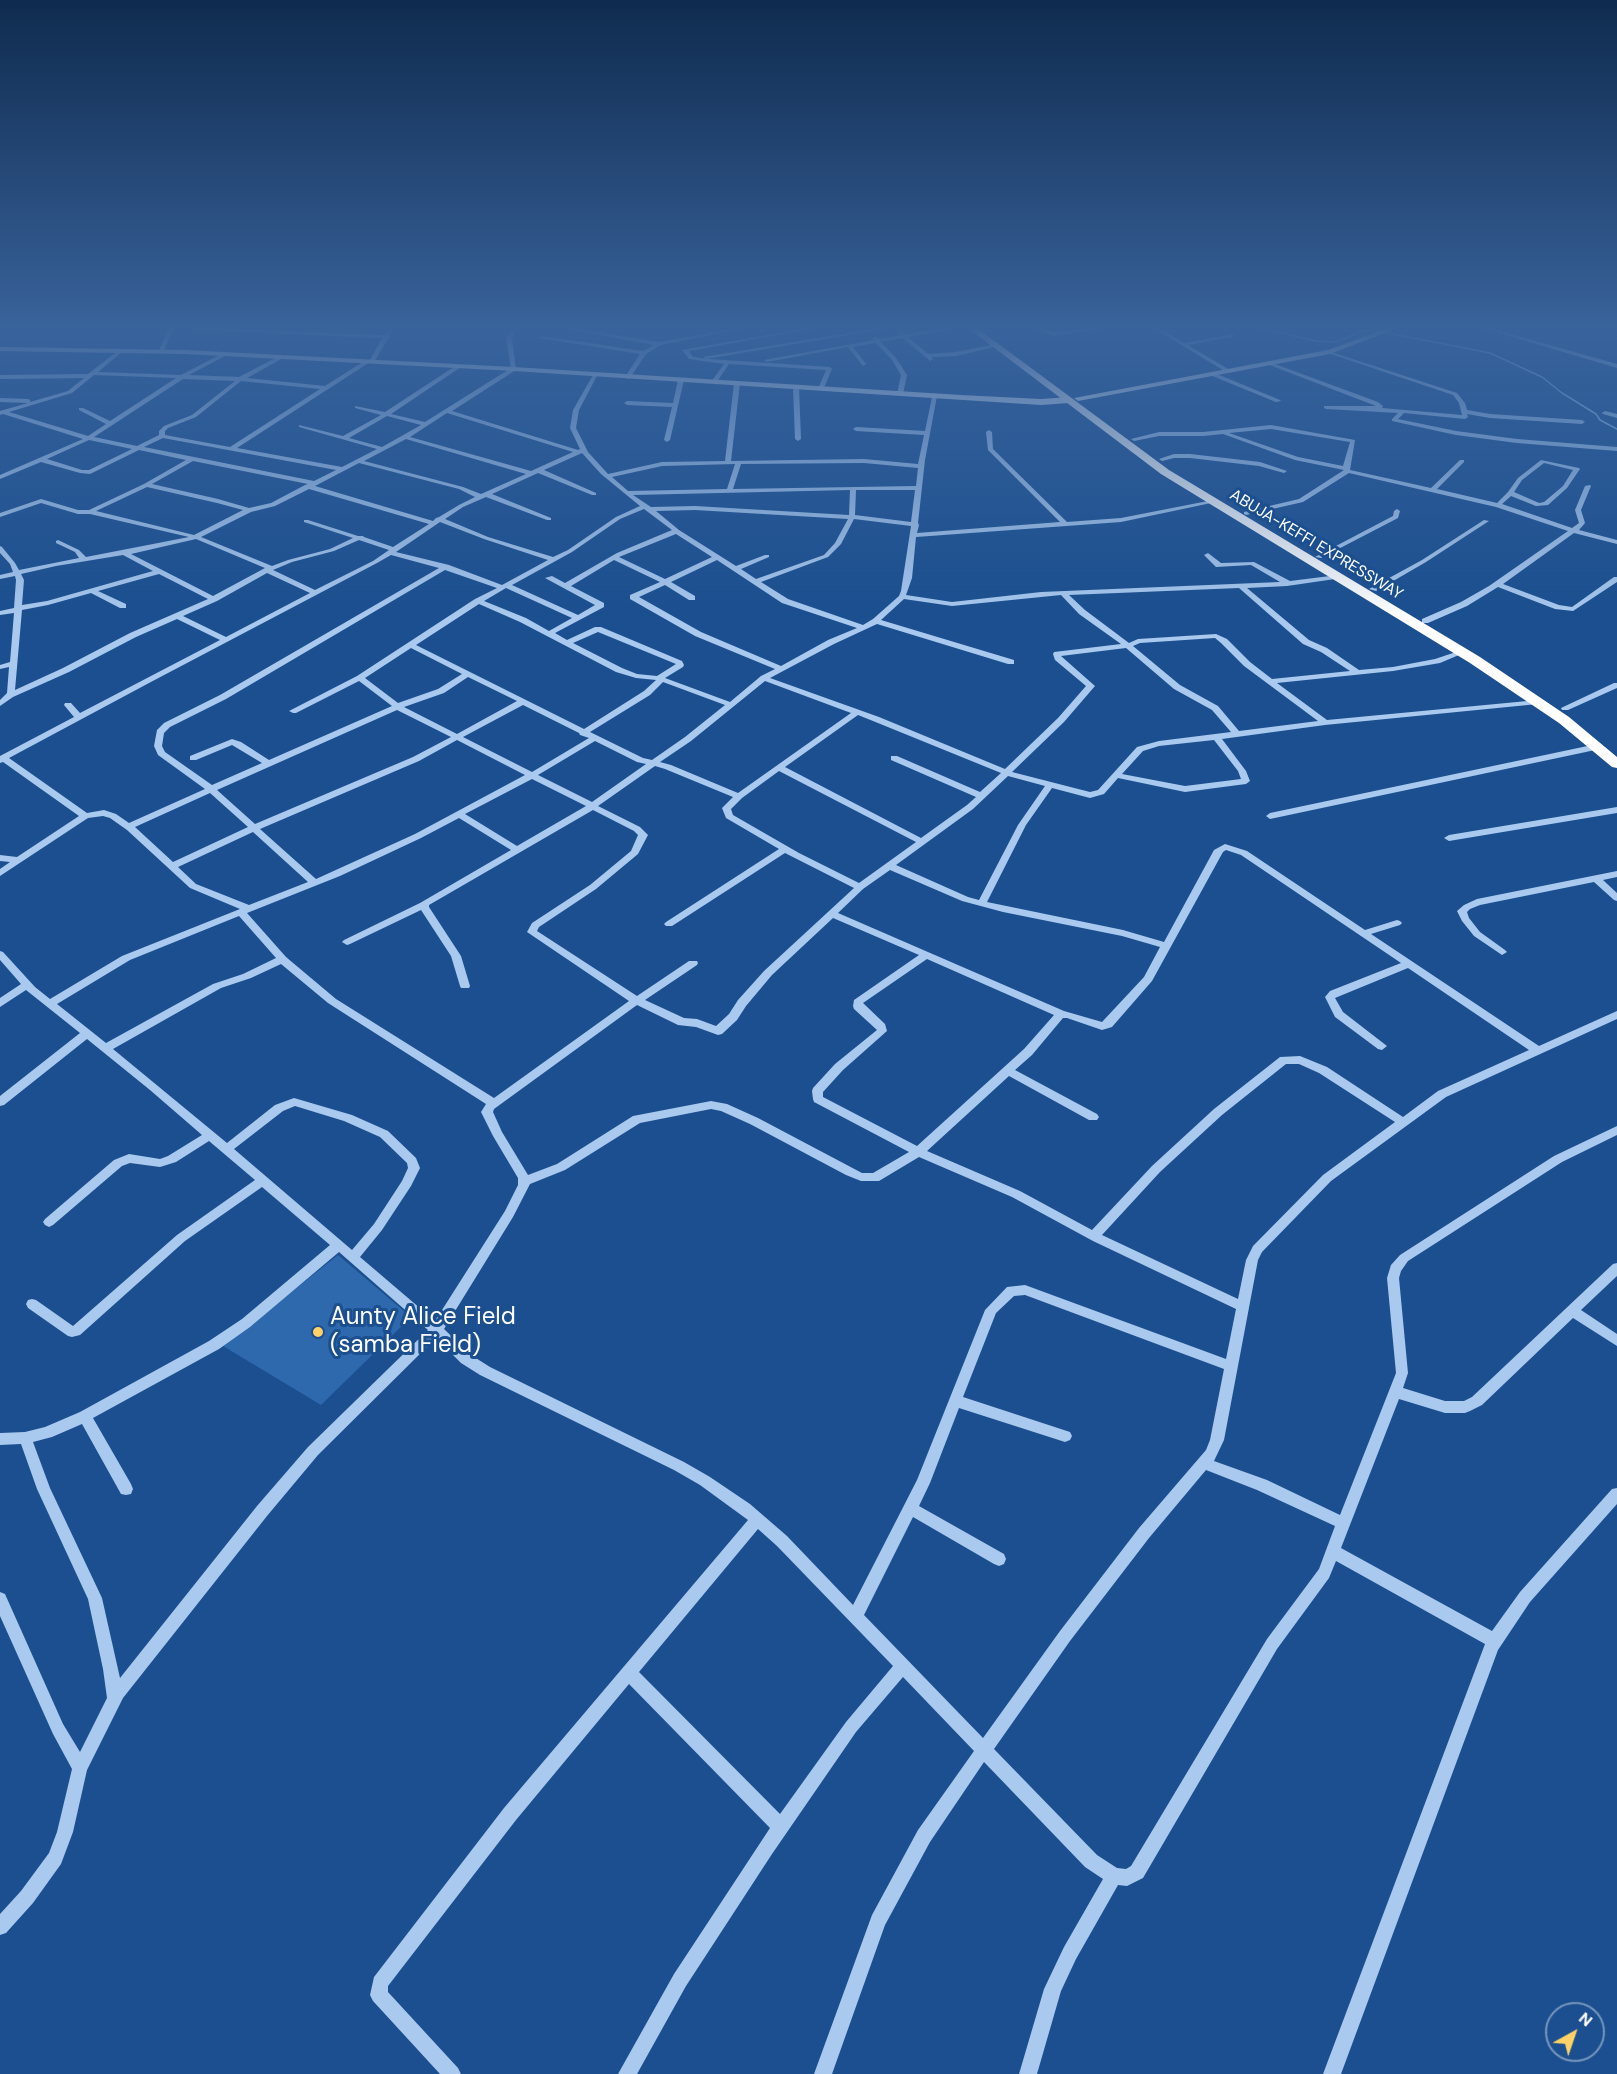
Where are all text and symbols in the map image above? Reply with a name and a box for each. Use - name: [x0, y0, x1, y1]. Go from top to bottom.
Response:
- street label: ABUJA-KEFFI EXPRESSWAY: [1226, 486, 1406, 604]
- place label: Aunty Alice Field (samba Field): [330, 1304, 516, 1360]
- marker: Aunty Alice Field (samba Field): [311, 1325, 325, 1339]
- north arrow: [1545, 2002, 1605, 2062]
- text: N: [1574, 2008, 1597, 2031]

